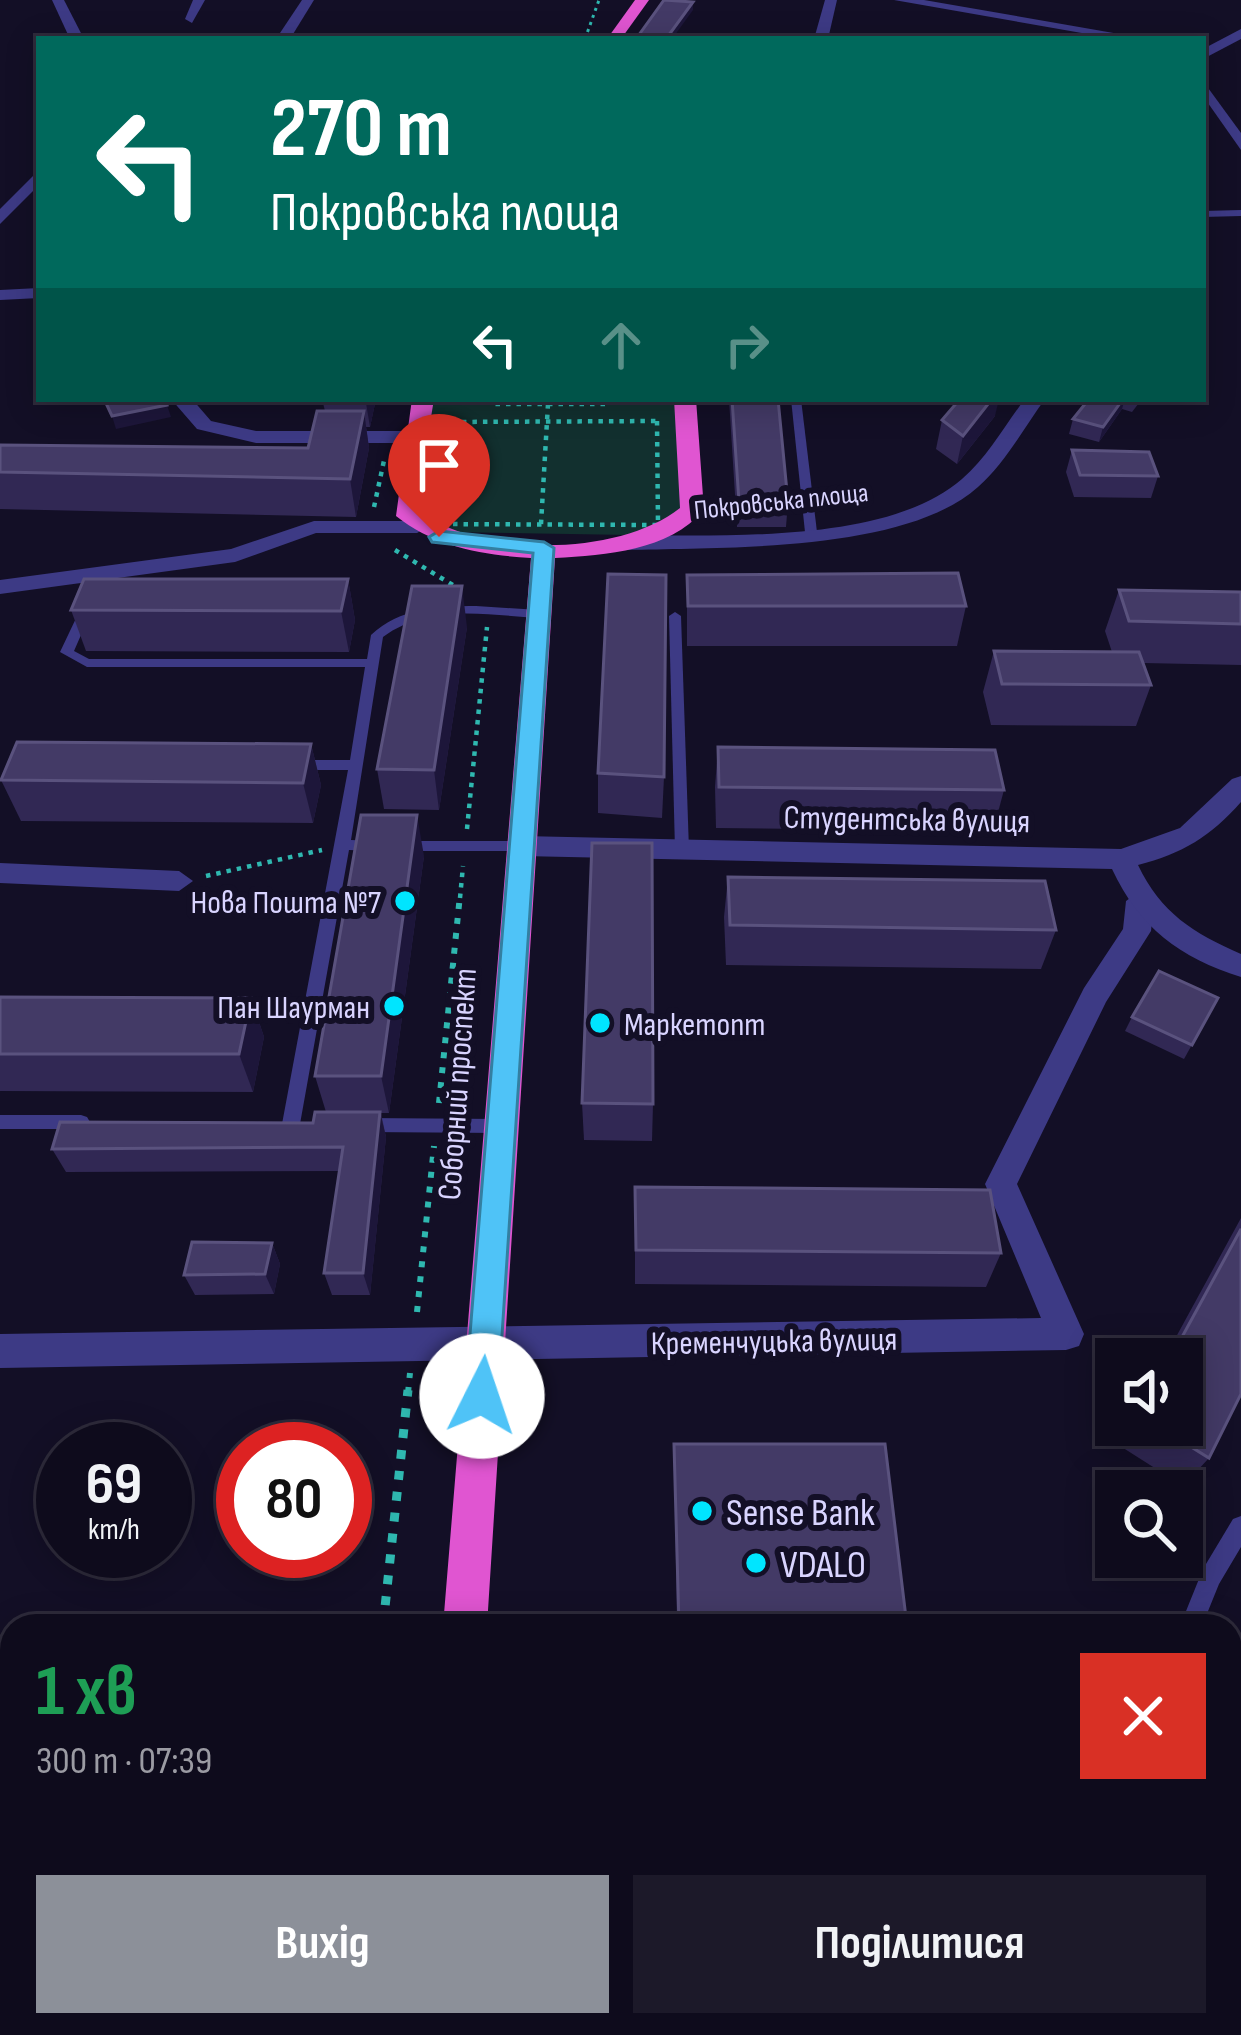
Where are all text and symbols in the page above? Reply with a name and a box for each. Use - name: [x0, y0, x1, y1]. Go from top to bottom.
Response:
- text: 270 m: [270, 79, 452, 180]
- icon: left: [72, 84, 228, 240]
- text: Покровська площа: [270, 181, 620, 246]
- icon: left: [462, 312, 528, 378]
- icon: ahead: [588, 312, 654, 378]
- icon: right: [714, 312, 780, 378]
- pin: [388, 414, 490, 537]
- icon: arrive: [406, 432, 472, 498]
- street label: Покровська площа: [692, 477, 870, 527]
- street label: Студентська вулиця: [783, 798, 1031, 842]
- place label: Нова Пошта №7: [190, 883, 381, 923]
- marker: Нова Пошта №7: [392, 888, 418, 914]
- street label: Соборний проспект: [430, 967, 486, 1202]
- place label: Пан Шаурман: [217, 988, 370, 1028]
- marker: Пан Шаурман: [381, 993, 407, 1019]
- place label: Маркетопт: [624, 1005, 766, 1045]
- marker: Маркетопт: [587, 1010, 613, 1036]
- street label: Кременчуцька вулиця: [650, 1320, 898, 1364]
- position arrow: [419, 1333, 545, 1459]
- map controls: [1095, 1338, 1203, 1578]
- button: sound: [1095, 1338, 1203, 1446]
- speed limit sign: 80: [216, 1422, 372, 1578]
- text: 69: [86, 1449, 142, 1521]
- button: search: [1095, 1470, 1203, 1578]
- place label: Sense Bank: [726, 1490, 875, 1537]
- marker: Sense Bank: [689, 1498, 715, 1524]
- text: km/h: [88, 1512, 140, 1548]
- place label: VDALO: [780, 1542, 866, 1589]
- marker: VDALO: [743, 1550, 769, 1576]
- text: 1 хв: [36, 1649, 137, 1736]
- button: close: [1080, 1653, 1206, 1779]
- text: 300 m · 07:39: [36, 1738, 212, 1785]
- button: Вихід: [36, 1875, 609, 2013]
- button: Поділитися: [633, 1875, 1206, 2013]

